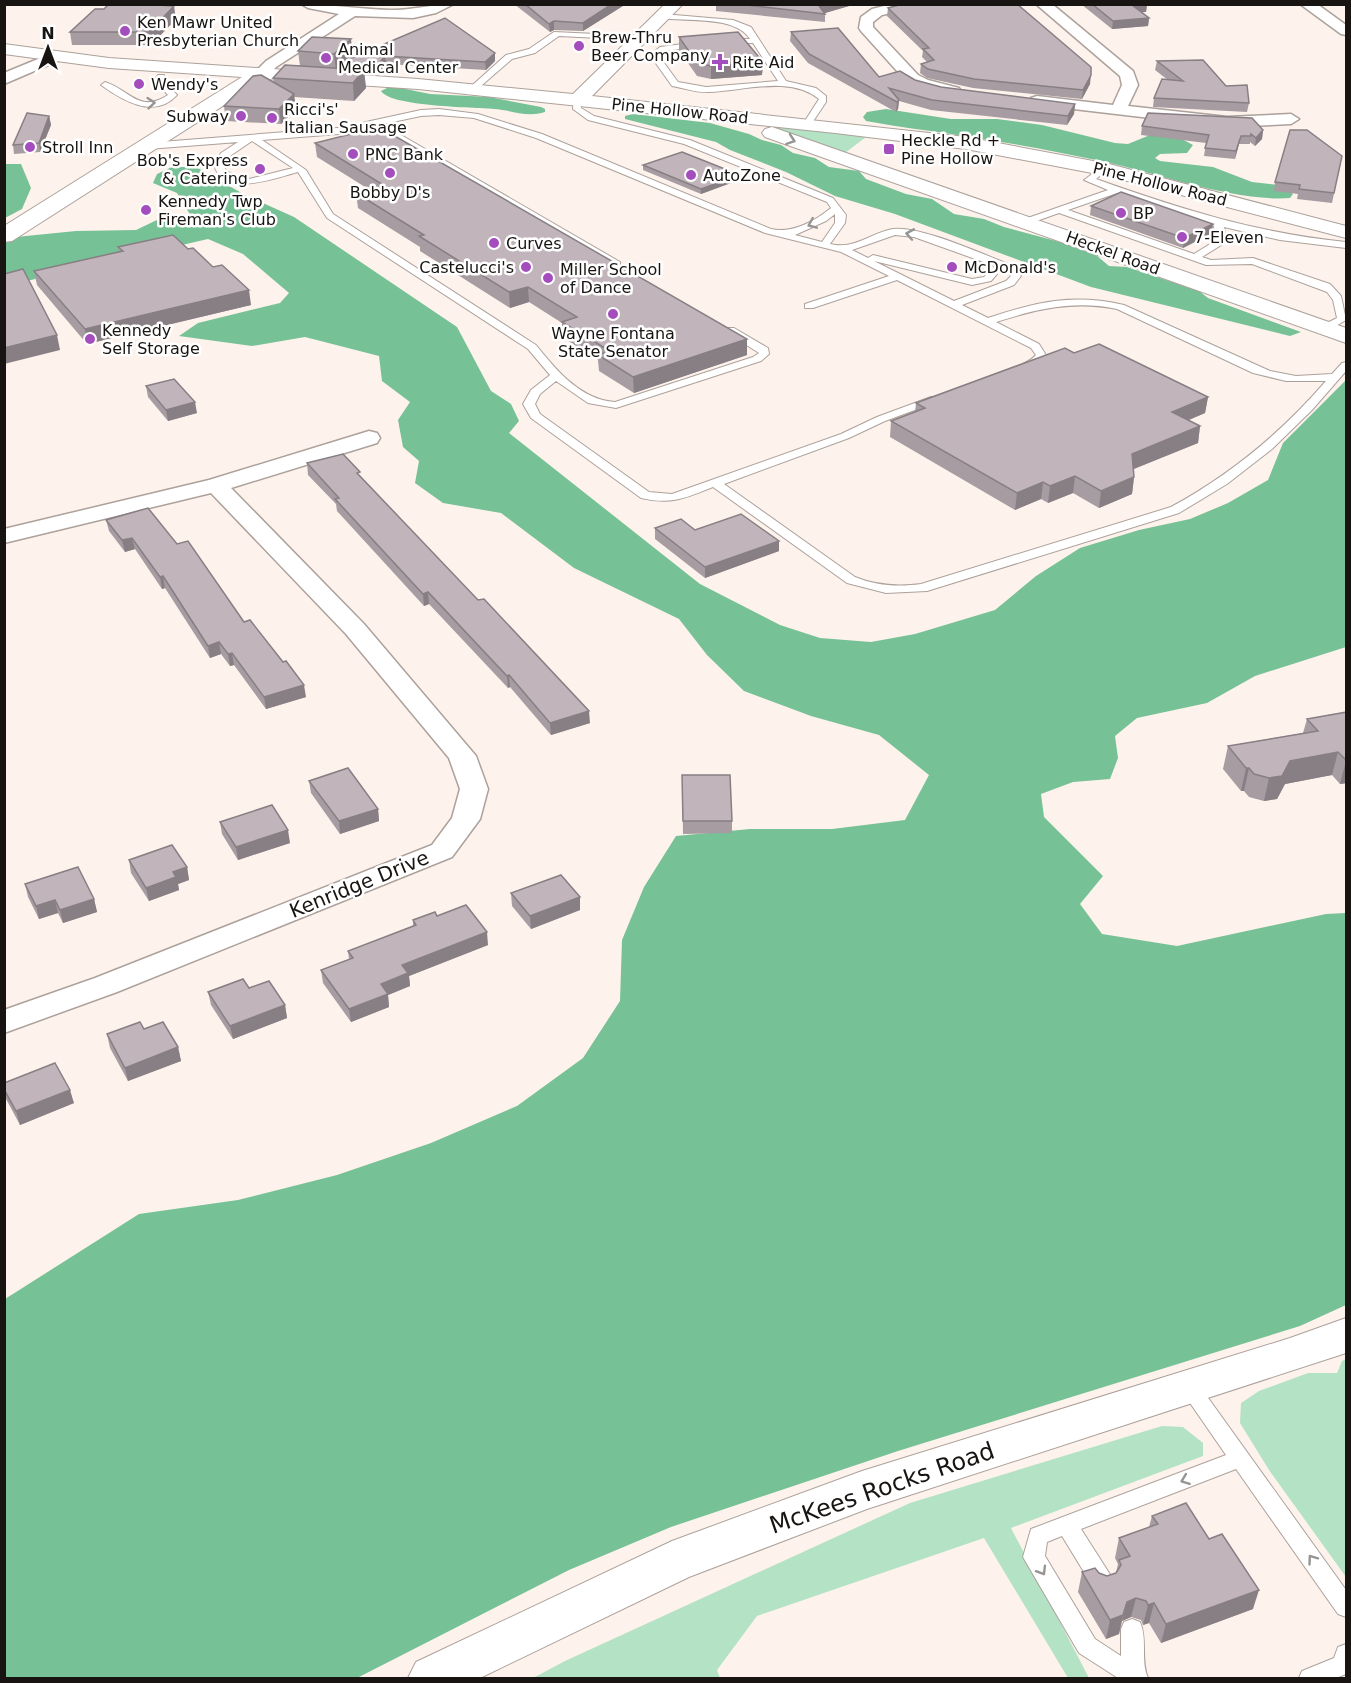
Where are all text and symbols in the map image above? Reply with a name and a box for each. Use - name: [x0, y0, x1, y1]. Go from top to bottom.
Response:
- place label: Ken Mawr United Presbyterian Church: [137, 13, 299, 50]
- north arrow: [18, 18, 78, 78]
- text: N: [41, 24, 55, 43]
- marker: Ken Mawr United Presbyterian Church: [118, 24, 132, 38]
- place label: Brew-Thru Beer Company: [591, 28, 709, 65]
- marker: Brew-Thru Beer Company: [572, 39, 586, 53]
- place label: Animal Medical Center: [338, 40, 459, 77]
- marker: Animal Medical Center: [319, 51, 333, 65]
- place label: Rite Aid: [732, 53, 794, 72]
- marker: Rite Aid: [713, 55, 727, 69]
- place label: Wendy's: [151, 75, 218, 94]
- marker: Wendy's: [132, 77, 146, 91]
- street label: Pine Hollow Road: [611, 94, 749, 128]
- one-way arrow: [146, 97, 155, 110]
- place label: Ricci's' Italian Sausage: [284, 100, 407, 137]
- place label: Subway: [166, 107, 229, 126]
- marker: Subway: [234, 109, 248, 123]
- marker: Ricci's' Italian Sausage: [265, 111, 279, 125]
- place label: Heckle Rd + Pine Hollow: [901, 131, 1000, 168]
- one-way arrow: [785, 132, 796, 145]
- place label: Stroll Inn: [42, 138, 113, 157]
- marker: Stroll Inn: [23, 140, 37, 154]
- marker: Heckle Rd + Pine Hollow: [882, 142, 896, 156]
- place label: PNC Bank: [365, 145, 444, 164]
- marker: PNC Bank: [346, 147, 360, 161]
- place label: Bob's Express & Catering: [137, 151, 248, 188]
- street label: Pine Hollow Road: [1091, 158, 1229, 210]
- marker: Bob's Express & Catering: [253, 162, 267, 176]
- marker: Bobby D's: [383, 166, 397, 180]
- place label: AutoZone: [703, 166, 781, 185]
- marker: AutoZone: [684, 168, 698, 182]
- place label: Bobby D's: [350, 183, 430, 202]
- place label: Kennedy Twp Fireman's Club: [158, 192, 276, 229]
- marker: Kennedy Twp Fireman's Club: [139, 203, 153, 217]
- place label: BP: [1133, 204, 1154, 223]
- marker: BP: [1114, 206, 1128, 220]
- one-way arrow: [807, 217, 818, 229]
- street label: Heckel Road: [1063, 227, 1163, 279]
- one-way arrow: [905, 228, 915, 241]
- place label: 7-Eleven: [1194, 228, 1264, 247]
- marker: 7-Eleven: [1175, 230, 1189, 244]
- place label: Curves: [506, 234, 562, 253]
- marker: Curves: [487, 236, 501, 250]
- place label: Castelucci's: [419, 258, 514, 277]
- place label: McDonald's: [964, 258, 1056, 277]
- marker: Castelucci's: [519, 260, 533, 274]
- place label: Miller School of Dance: [560, 260, 662, 297]
- marker: McDonald's: [945, 260, 959, 274]
- marker: Miller School of Dance: [541, 271, 555, 285]
- marker: Wayne Fontana State Senator: [606, 307, 620, 321]
- place label: Kennedy Self Storage: [102, 321, 200, 358]
- place label: Wayne Fontana State Senator: [551, 324, 675, 361]
- marker: Kennedy Self Storage: [83, 332, 97, 346]
- street label: Kenridge Drive: [286, 845, 432, 923]
- street label: McKees Rocks Road: [766, 1436, 998, 1540]
- one-way arrow: [1180, 1473, 1191, 1485]
- one-way arrow: [1308, 1555, 1319, 1566]
- one-way arrow: [1035, 1565, 1047, 1575]

